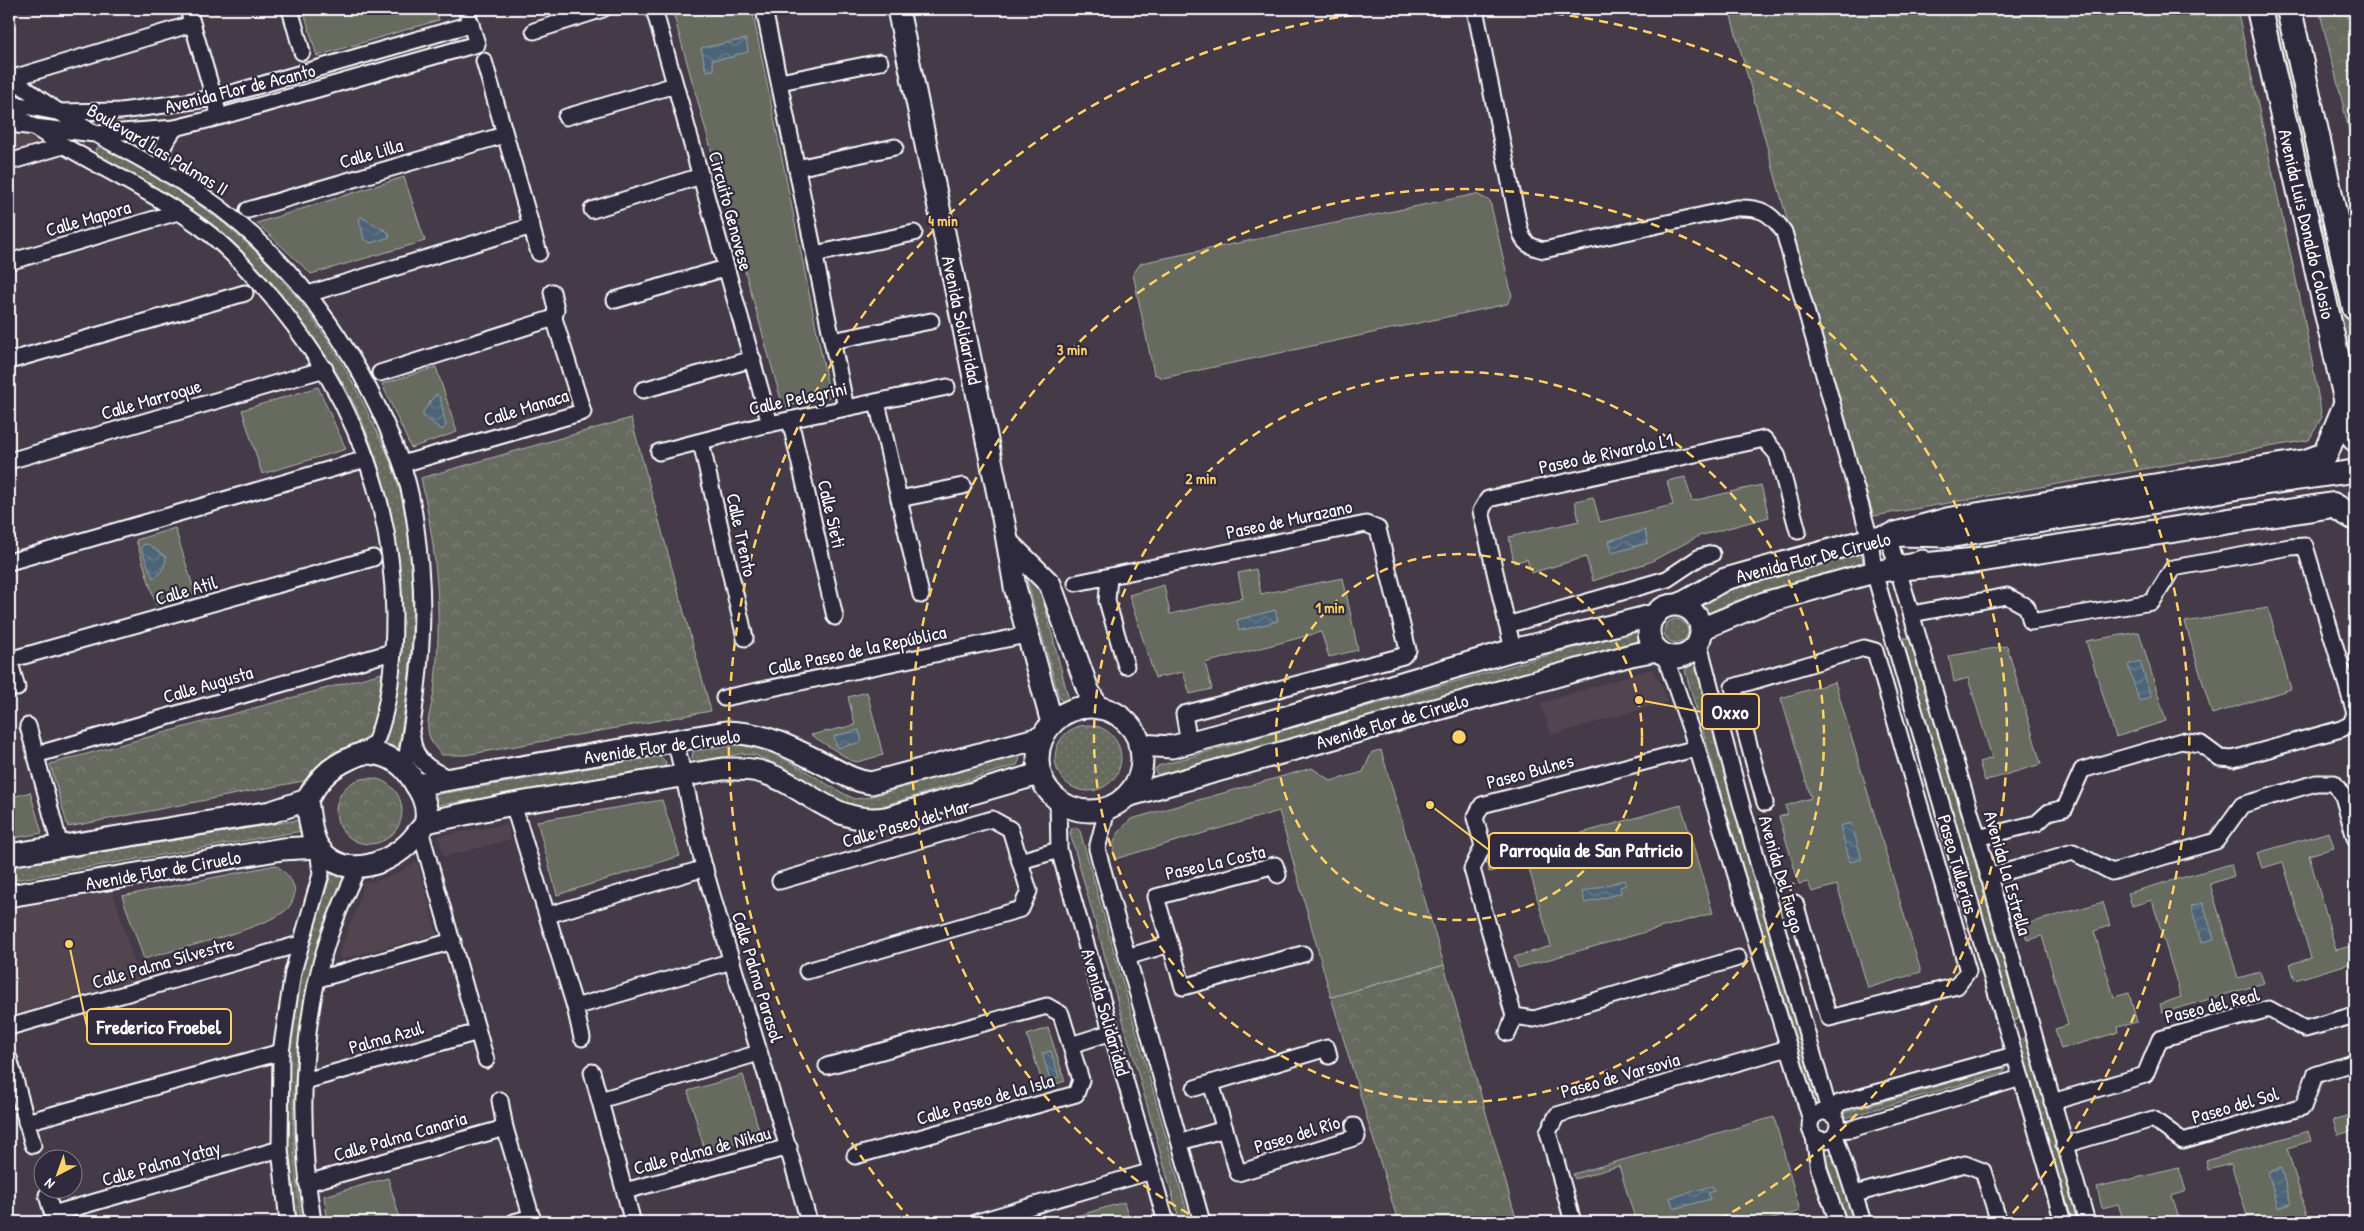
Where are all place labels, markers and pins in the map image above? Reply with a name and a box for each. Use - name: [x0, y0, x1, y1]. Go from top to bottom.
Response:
- callout: Oxxo: [1702, 694, 1759, 729]
- centre of rings: [1450, 728, 1468, 746]
- callout: Parroquia de San Patricio: [1489, 833, 1692, 868]
- callout: Frederico Froebel: [87, 1009, 231, 1044]

